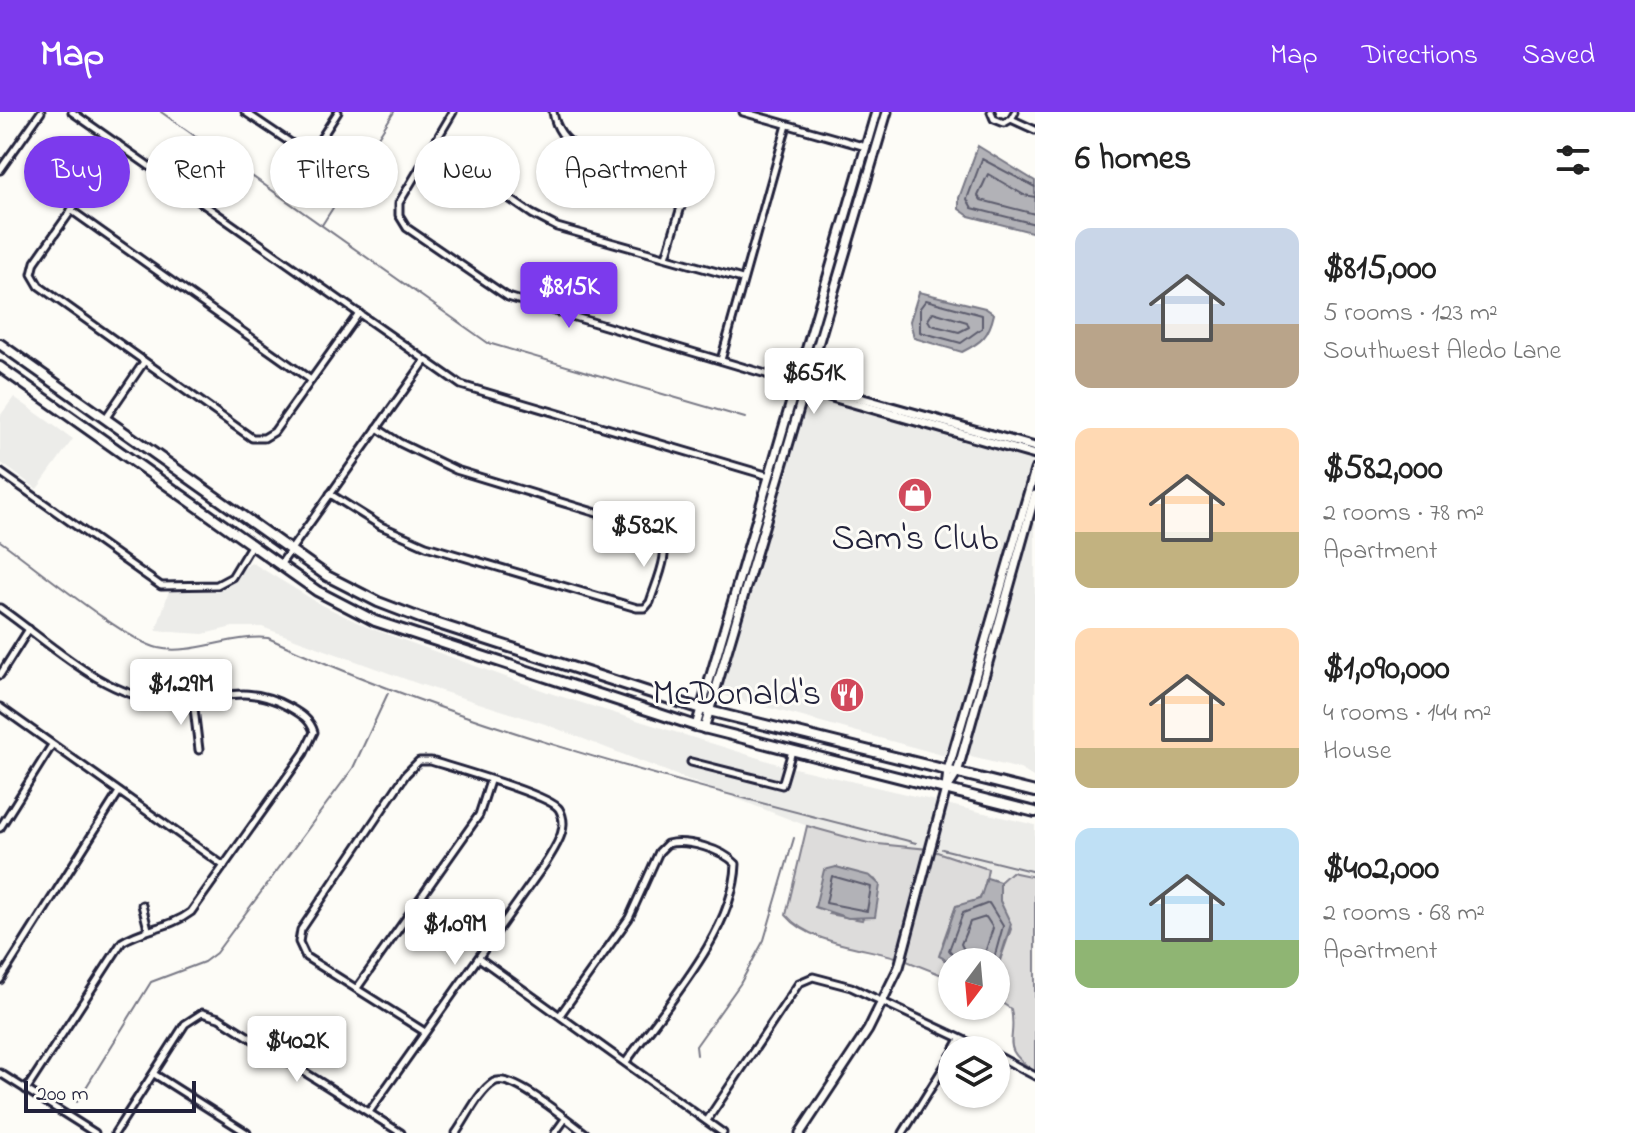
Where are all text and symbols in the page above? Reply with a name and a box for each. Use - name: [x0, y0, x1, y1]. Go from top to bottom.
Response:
- text: Map: [40, 28, 104, 84]
- text: Map: [1270, 36, 1318, 77]
- text: Directions: [1362, 36, 1478, 77]
- text: Saved: [1522, 36, 1595, 77]
- text: 6 homes: [1075, 135, 1191, 185]
- chip: Buy: [24, 136, 130, 208]
- chip: Rent: [146, 136, 254, 208]
- chip: Filters: [270, 136, 398, 208]
- chip: New: [414, 136, 520, 208]
- chip: Apartment: [536, 136, 715, 208]
- icon: filters: [1551, 138, 1595, 182]
- text: $815,000: [1323, 245, 1437, 295]
- icon: home: [1139, 260, 1235, 356]
- pin: $815K: [513, 262, 625, 330]
- text: $815K: [538, 269, 600, 307]
- text: 5 rooms · 123 m²: [1323, 295, 1498, 333]
- text: Southwest Aledo Lane: [1323, 333, 1561, 371]
- pin: $651K: [758, 348, 870, 416]
- text: $651K: [783, 355, 845, 393]
- text: $582,000: [1323, 445, 1443, 495]
- icon: home: [1139, 460, 1235, 556]
- shop icon: Sam's Club: [896, 476, 934, 514]
- text: 2 rooms · 78 m²: [1323, 495, 1484, 533]
- pin: $582K: [588, 501, 700, 569]
- text: $582K: [611, 508, 677, 546]
- place label: Sam's Club: [832, 514, 998, 567]
- text: Apartment: [1323, 533, 1437, 571]
- text: $1,090,000: [1323, 645, 1450, 695]
- pin: $1.29M: [116, 659, 246, 727]
- icon: home: [1139, 660, 1235, 756]
- text: $1.29M: [148, 666, 214, 704]
- place label: McDonald's: [652, 669, 821, 722]
- restaurant icon: McDonald's: [828, 676, 866, 714]
- text: 4 rooms · 144 m²: [1323, 695, 1491, 733]
- text: House: [1323, 733, 1391, 771]
- text: $402,000: [1323, 845, 1439, 895]
- icon: home: [1139, 860, 1235, 956]
- text: 2 rooms · 68 m²: [1323, 895, 1485, 933]
- pin: $1.09M: [390, 899, 520, 967]
- text: $1.09M: [423, 906, 487, 944]
- text: Apartment: [1323, 933, 1437, 971]
- north arrow: [938, 948, 1010, 1020]
- map controls: [938, 948, 1010, 1108]
- pin: $402K: [241, 1016, 353, 1084]
- text: $402K: [265, 1023, 329, 1061]
- button: layers: [938, 1036, 1010, 1108]
- scale bar: [24, 1077, 196, 1113]
- text: 200 m: [36, 1079, 89, 1111]

